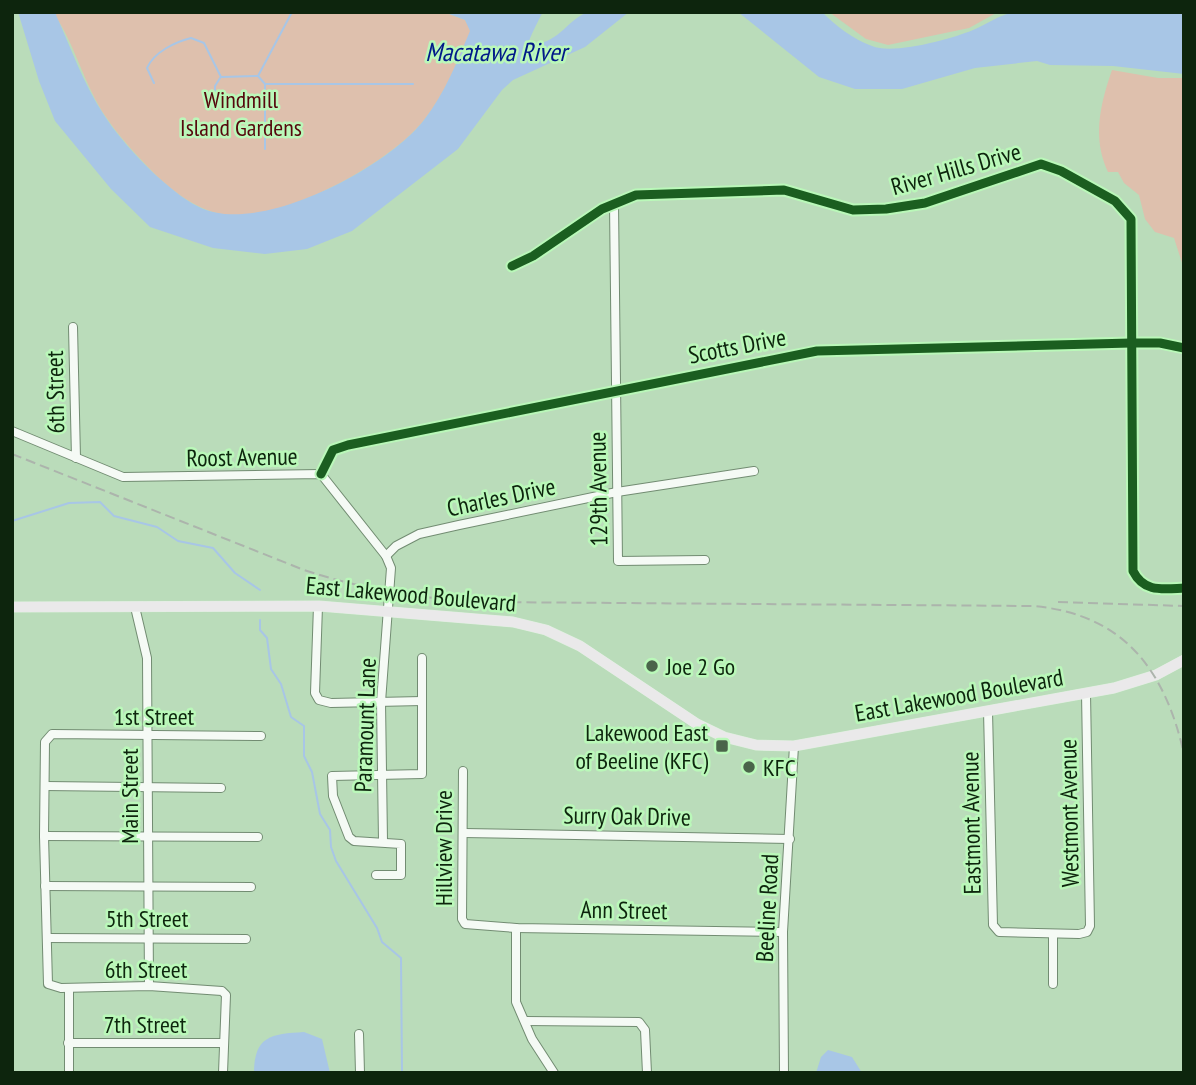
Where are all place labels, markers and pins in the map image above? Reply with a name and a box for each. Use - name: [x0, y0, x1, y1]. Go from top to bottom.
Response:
- place label: Joe 2 Go: [665, 651, 735, 682]
- marker: Joe 2 Go: [644, 658, 660, 674]
- place label: Lakewood East of Beeline (KFC): [575, 717, 708, 776]
- marker: Lakewood East of Beeline (KFC): [714, 738, 730, 754]
- place label: KFC: [763, 752, 796, 783]
- marker: KFC: [741, 759, 757, 775]

